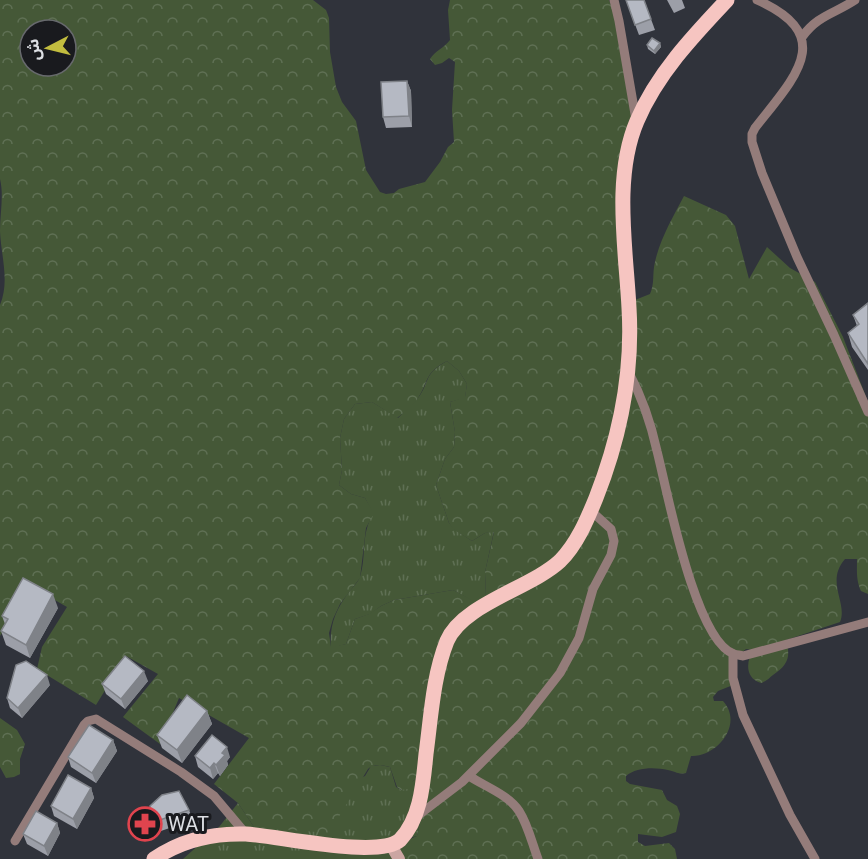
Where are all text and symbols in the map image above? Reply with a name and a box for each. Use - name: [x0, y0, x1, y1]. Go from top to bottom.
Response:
- north arrow: [18, 18, 78, 78]
- text: ش: [23, 38, 44, 62]
- pharmacy icon: WAT: [127, 806, 163, 842]
- place label: WAT: [168, 812, 209, 836]

